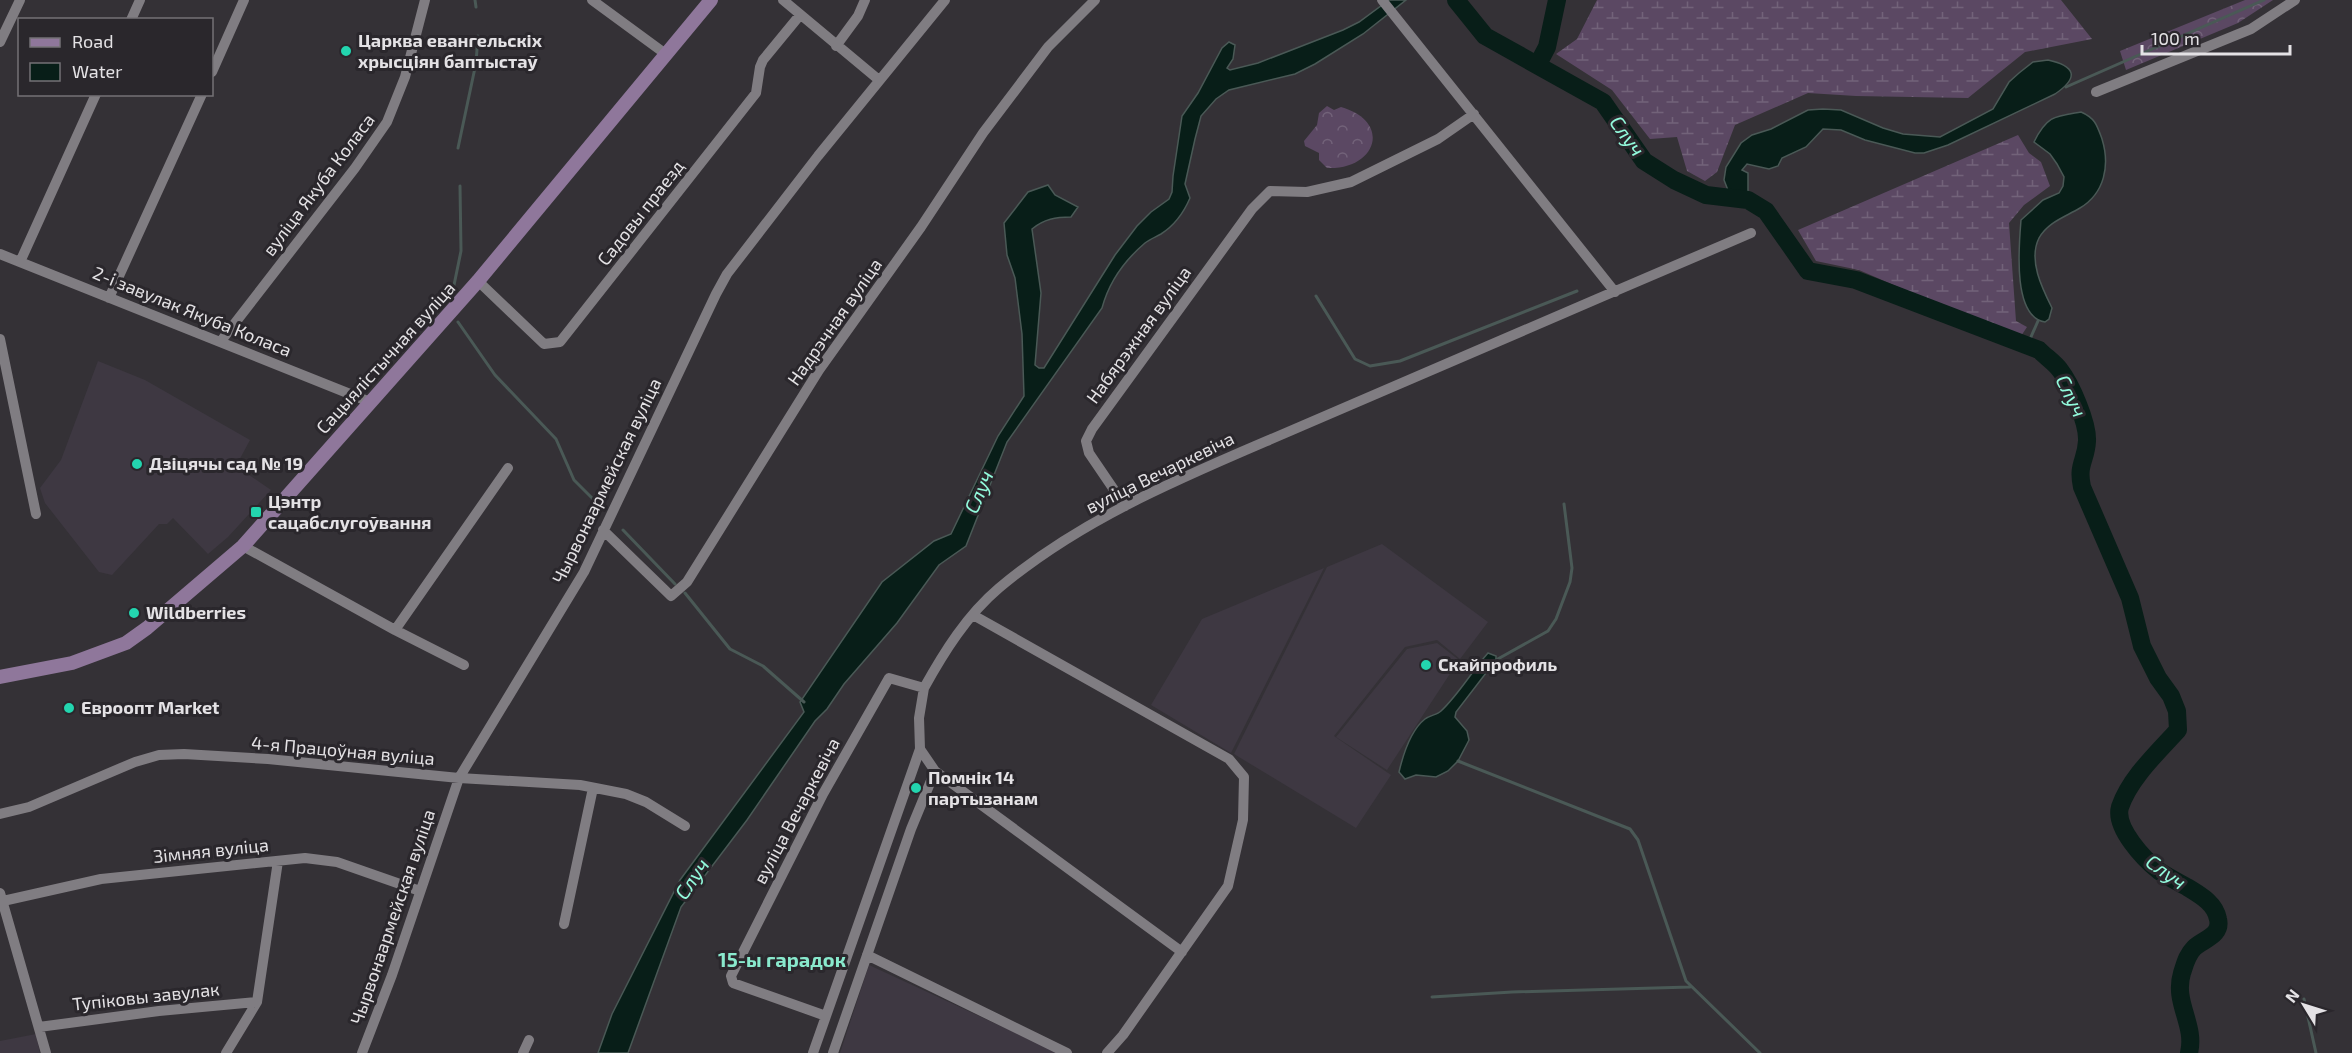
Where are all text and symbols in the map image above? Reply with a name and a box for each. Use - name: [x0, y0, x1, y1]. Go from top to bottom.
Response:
- legend: [18, 18, 213, 96]
- scale bar: [2142, 18, 2290, 56]
- text: 100 m: [2151, 27, 2200, 49]
- place label: Царква евангельскіх хрысціян баптыстаў: [358, 29, 543, 72]
- text: Road: [72, 30, 113, 52]
- marker: Царква евангельскіх хрысціян баптыстаў: [339, 44, 353, 58]
- text: Water: [72, 60, 122, 82]
- street label: вуліца Якуба Коласа: [258, 109, 379, 260]
- water label: Случ: [1605, 111, 1650, 160]
- street label: Садовы праезд: [592, 155, 688, 270]
- street label: Надрэчная вуліца: [782, 254, 886, 389]
- street label: 2-і завулак Якуба Коласа: [90, 261, 295, 361]
- street label: Набярэжная вуліца: [1081, 262, 1195, 407]
- street label: Сацыялістычная вуліца: [311, 277, 459, 438]
- water label: Случ: [2051, 370, 2092, 421]
- street label: Чырвонаармейская вуліца: [547, 374, 665, 587]
- street label: вуліца Вечаркевіча: [1082, 427, 1237, 518]
- place label: Дзіцячы сад № 19: [149, 452, 303, 474]
- marker: Дзіцячы сад № 19: [130, 457, 144, 471]
- water label: Случ: [958, 467, 998, 517]
- place label: Цэнтр сацабслугоўвання: [268, 490, 431, 533]
- marker: Цэнтр сацабслугоўвання: [249, 505, 263, 519]
- place label: Wildberries: [146, 601, 246, 623]
- marker: Wildberries: [127, 606, 141, 620]
- place label: Скайпрофиль: [1438, 653, 1557, 675]
- marker: Скайпрофиль: [1419, 658, 1433, 672]
- place label: Евроопт Market: [81, 696, 220, 718]
- marker: Евроопт Market: [62, 701, 76, 715]
- street label: 4-я Працоўная вуліца: [250, 731, 436, 769]
- street label: вуліца Вечаркевіча: [748, 734, 844, 887]
- place label: Помнік 14 партызанам: [928, 766, 1038, 809]
- marker: Помнік 14 партызанам: [909, 781, 923, 795]
- street label: Чырвонаармейская вуліца: [345, 806, 439, 1027]
- street label: Зімняя вуліца: [152, 833, 270, 867]
- water label: Случ: [2142, 849, 2191, 894]
- water label: Случ: [669, 853, 713, 903]
- district label: 15-ы гарадок: [718, 947, 846, 971]
- north arrow: [2274, 975, 2334, 1035]
- street label: Тупіковы завулак: [71, 977, 221, 1015]
- text: N: [2281, 985, 2303, 1006]

